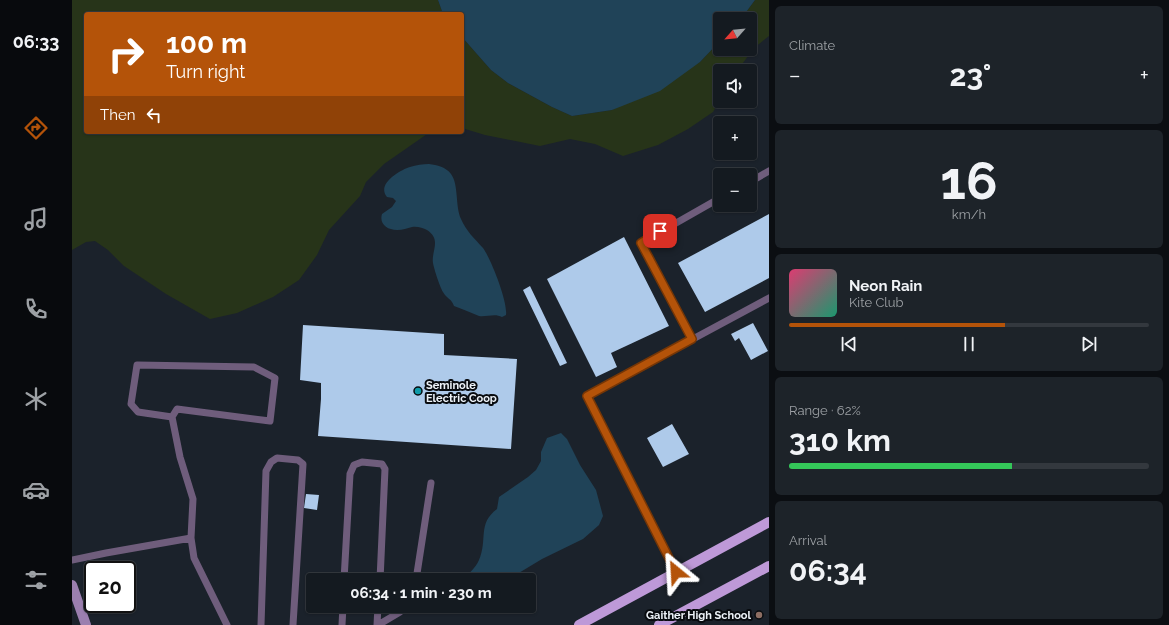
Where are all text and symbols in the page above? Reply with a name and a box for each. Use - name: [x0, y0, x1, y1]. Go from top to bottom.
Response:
- north arrow: [713, 12, 757, 56]
- map controls: [713, 12, 757, 212]
- text: 100 m: [166, 27, 247, 60]
- icon: right: [100, 28, 152, 80]
- text: 06:33: [13, 31, 59, 52]
- text: Climate: [789, 38, 835, 53]
- text: 23°: [949, 58, 991, 93]
- text: Turn right: [166, 61, 245, 82]
- text: −: [789, 62, 801, 88]
- text: +: [1140, 62, 1149, 88]
- button: sound: [713, 64, 757, 108]
- icon: left: [143, 104, 165, 126]
- text: Then: [100, 106, 135, 124]
- icon: directions: [22, 114, 50, 142]
- button: +: [713, 116, 757, 160]
- text: 16: [940, 150, 998, 211]
- button: −: [713, 168, 757, 212]
- icon: music: [22, 205, 50, 233]
- text: km/h: [952, 207, 986, 222]
- pin: [643, 214, 677, 248]
- icon: arrive: [649, 220, 671, 242]
- text: Neon Rain: [849, 277, 922, 295]
- icon: phone: [22, 295, 50, 323]
- text: Kite Club: [849, 295, 904, 310]
- icon: previous: [838, 333, 860, 355]
- icon: pause: [958, 333, 980, 355]
- icon: next: [1078, 333, 1100, 355]
- place label: Seminole Electric Coop: [426, 379, 497, 405]
- icon: climate: [22, 385, 50, 413]
- marker: Seminole Electric Coop: [413, 386, 423, 396]
- text: Range · 62%: [789, 403, 861, 418]
- text: 310 km: [789, 423, 891, 458]
- icon: car: [22, 476, 50, 504]
- text: Arrival: [789, 533, 827, 548]
- position arrow: [655, 551, 697, 593]
- text: 06:34: [789, 553, 867, 588]
- speed limit sign: 20: [84, 561, 136, 613]
- icon: filters: [22, 566, 50, 594]
- text: 06:34 · 1 min · 230 m: [350, 584, 492, 602]
- place label: Gaither High School: [646, 609, 751, 622]
- marker: Gaither High School: [754, 610, 764, 620]

